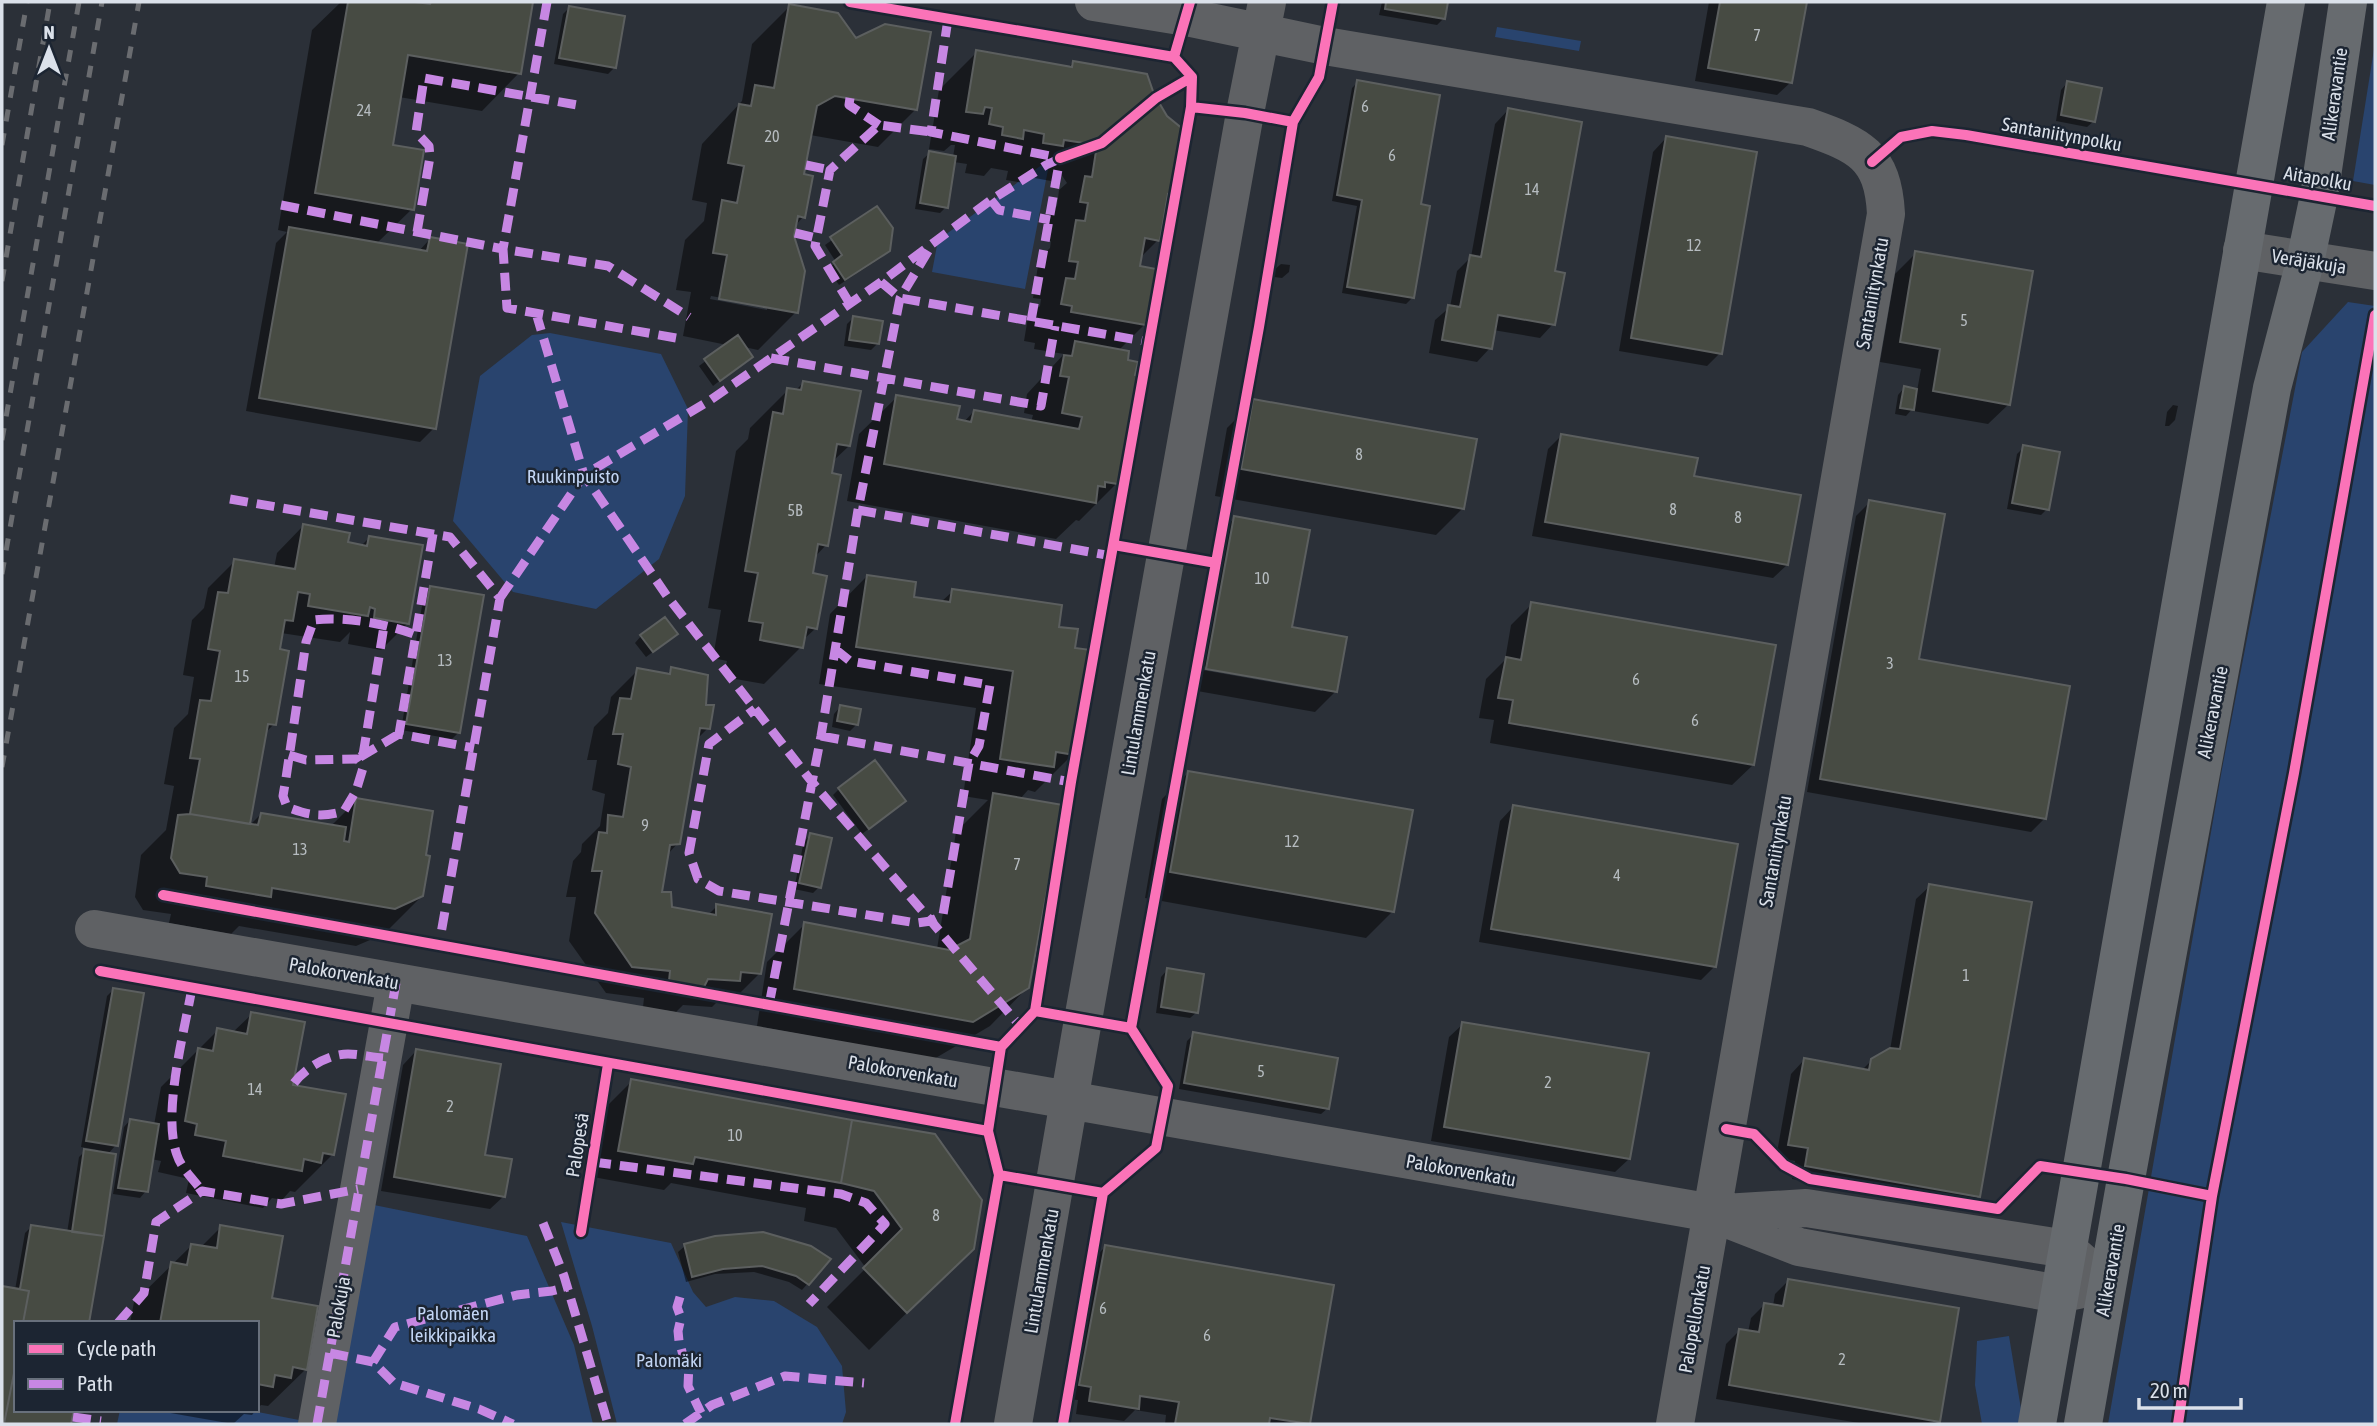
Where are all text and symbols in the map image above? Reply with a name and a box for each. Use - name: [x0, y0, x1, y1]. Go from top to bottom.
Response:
- north arrow: [14, 14, 84, 84]
- text: N: [43, 21, 55, 43]
- house number: 7: [1753, 26, 1761, 44]
- street label: Alikeravantie: [2317, 46, 2351, 142]
- house number: 6: [1361, 97, 1369, 115]
- house number: 24: [356, 101, 372, 119]
- street label: Santaniitynpolku: [2000, 113, 2124, 155]
- house number: 20: [764, 127, 780, 145]
- house number: 6: [1388, 146, 1396, 164]
- street label: Aitapolku: [2282, 161, 2354, 195]
- house number: 14: [1524, 180, 1540, 198]
- house number: 12: [1686, 236, 1702, 254]
- street label: Santaniitynkatu: [1851, 236, 1893, 350]
- street label: Veräjäkuja: [2270, 244, 2348, 278]
- house number: 5: [1960, 311, 1968, 329]
- house number: 8: [1355, 445, 1363, 463]
- park label: Ruukinpuisto: [527, 465, 619, 487]
- house number: 8: [1669, 500, 1677, 518]
- house number: 5B: [787, 501, 803, 519]
- house number: 8: [1734, 508, 1742, 526]
- house number: 10: [1254, 569, 1270, 587]
- street label: Lintulammenkatu: [1116, 649, 1160, 777]
- house number: 13: [437, 651, 453, 669]
- house number: 3: [1886, 654, 1894, 672]
- street label: Alikeravantie: [2192, 664, 2232, 760]
- house number: 15: [234, 667, 250, 685]
- house number: 6: [1632, 670, 1640, 688]
- house number: 6: [1691, 711, 1699, 729]
- street label: Santaniitynkatu: [1754, 794, 1796, 908]
- house number: 9: [641, 816, 649, 834]
- house number: 12: [1284, 832, 1300, 850]
- house number: 13: [292, 840, 308, 858]
- house number: 7: [1013, 855, 1021, 873]
- house number: 4: [1613, 866, 1621, 884]
- street label: Palokorvenkatu: [287, 952, 401, 994]
- house number: 1: [1962, 966, 1970, 984]
- street label: Palokorvenkatu: [846, 1050, 960, 1092]
- house number: 5: [1257, 1062, 1265, 1080]
- house number: 2: [1544, 1073, 1552, 1091]
- house number: 14: [247, 1080, 263, 1098]
- house number: 2: [446, 1097, 454, 1115]
- street label: Palopesä: [561, 1111, 593, 1179]
- house number: 10: [727, 1126, 743, 1144]
- street label: Palokorvenkatu: [1404, 1149, 1518, 1191]
- house number: 8: [932, 1206, 940, 1224]
- street label: Lintulammenkatu: [1019, 1207, 1063, 1335]
- street label: Alikeravantie: [2091, 1222, 2129, 1318]
- street label: Palopellonkatu: [1674, 1263, 1714, 1375]
- street label: Palokuja: [322, 1274, 354, 1340]
- house number: 6: [1099, 1299, 1107, 1317]
- park label: Palomäen leikkipaikka: [410, 1302, 496, 1346]
- legend: [14, 1321, 259, 1412]
- house number: 6: [1203, 1326, 1211, 1344]
- text: Cycle path: [77, 1336, 156, 1360]
- park label: Palomäki: [636, 1349, 702, 1371]
- house number: 2: [1838, 1350, 1846, 1368]
- scale bar: [2139, 1366, 2240, 1410]
- text: Path: [77, 1371, 113, 1395]
- text: 20 m: [2150, 1378, 2188, 1402]

